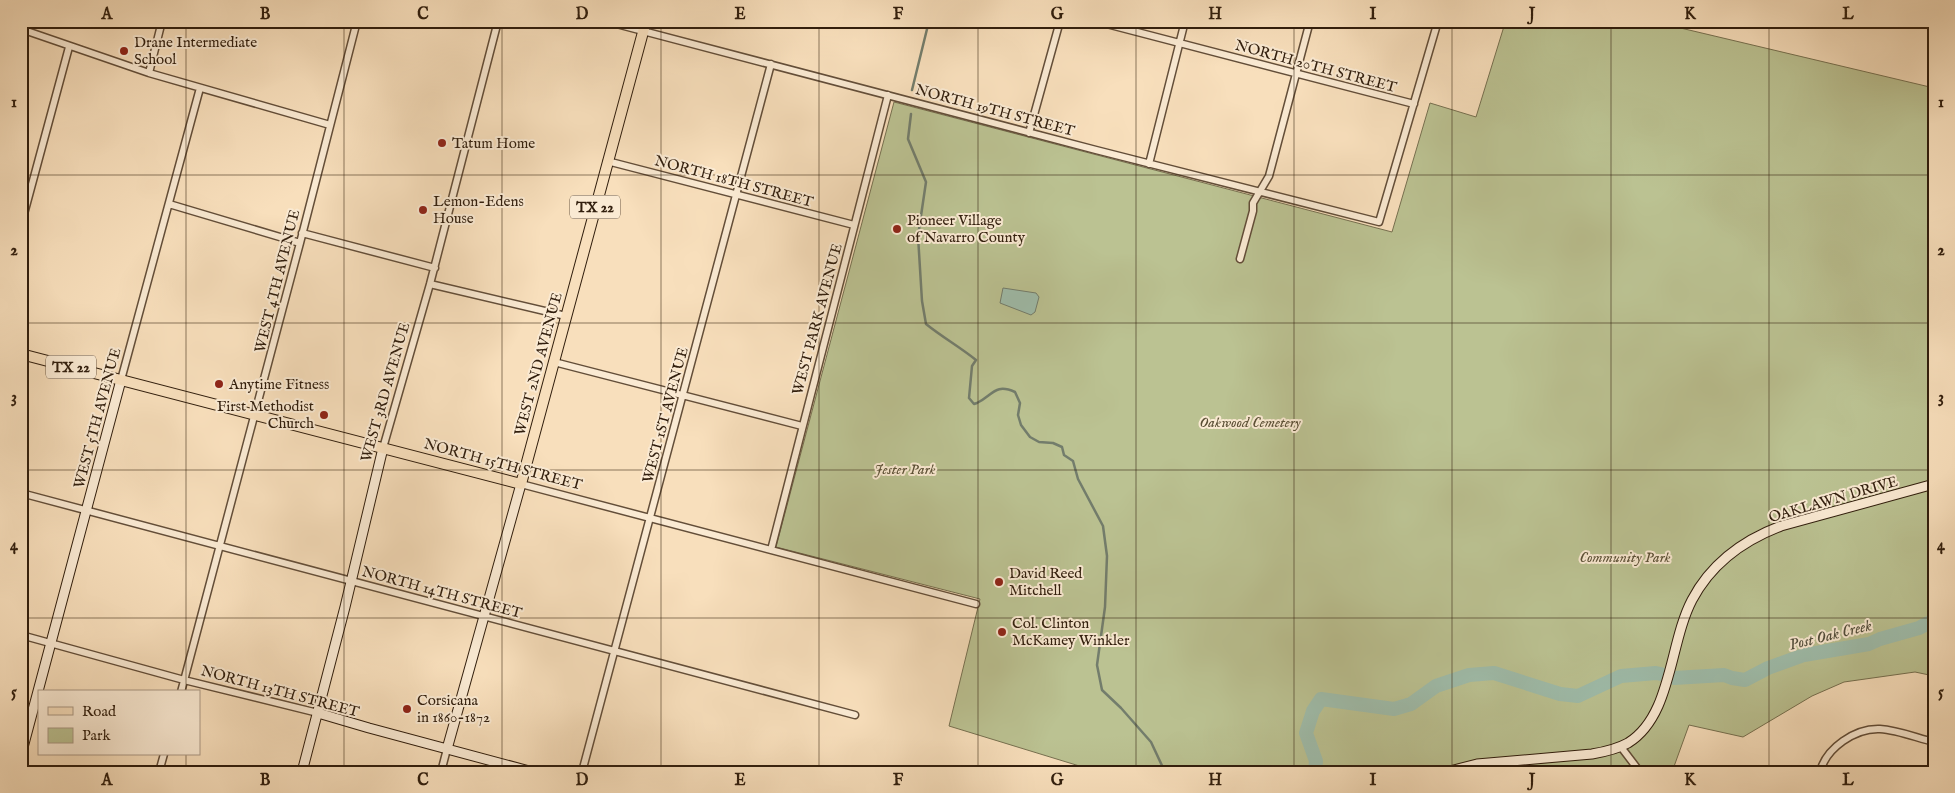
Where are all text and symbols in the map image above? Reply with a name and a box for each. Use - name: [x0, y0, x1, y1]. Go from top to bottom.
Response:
- text: A: [101, 5, 114, 25]
- text: B: [260, 5, 271, 25]
- text: C: [417, 5, 429, 25]
- text: D: [576, 5, 589, 25]
- text: E: [734, 5, 746, 25]
- text: F: [893, 5, 904, 25]
- text: G: [1051, 5, 1064, 25]
- text: H: [1208, 5, 1222, 25]
- text: I: [1370, 5, 1377, 25]
- text: J: [1527, 5, 1536, 25]
- text: K: [1684, 5, 1697, 25]
- text: L: [1842, 5, 1854, 25]
- place label: Drane Intermediate School: [134, 33, 257, 69]
- street label: NORTH 20TH STREET: [1233, 36, 1399, 97]
- marker: Drane Intermediate School: [118, 45, 130, 57]
- street label: NORTH 19TH STREET: [913, 80, 1077, 141]
- text: 1: [11, 93, 17, 113]
- text: 1: [1938, 93, 1944, 113]
- place label: Tatum Home: [452, 134, 535, 153]
- marker: Tatum Home: [436, 137, 448, 149]
- street label: NORTH 18TH STREET: [652, 151, 815, 212]
- place label: Lemon-Edens House: [433, 192, 524, 228]
- road number: TX 22: [570, 196, 620, 218]
- marker: Lemon-Edens House: [417, 204, 429, 216]
- street label: WEST 4TH AVENUE: [251, 208, 304, 355]
- place label: Pioneer Village of Navarro County: [907, 211, 1026, 247]
- marker: Pioneer Village of Navarro County: [891, 223, 903, 235]
- text: 2: [10, 241, 18, 261]
- street label: WEST PARK AVENUE: [788, 241, 847, 397]
- text: 2: [1937, 241, 1945, 261]
- street label: WEST 2ND AVENUE: [510, 290, 567, 438]
- street label: WEST 3RD AVENUE: [356, 320, 415, 464]
- street label: WEST 1ST AVENUE: [638, 345, 693, 485]
- street label: WEST 5TH AVENUE: [70, 346, 125, 491]
- road number: TX 22: [46, 356, 96, 378]
- place label: Anytime Fitness: [228, 375, 329, 394]
- marker: Anytime Fitness: [213, 378, 225, 390]
- text: 3: [11, 388, 17, 408]
- text: 3: [1938, 388, 1944, 408]
- place label: First Methodist Church: [217, 397, 314, 433]
- marker: First Methodist Church: [318, 409, 330, 421]
- park label: Oakwood Cemetery: [1199, 413, 1301, 432]
- street label: NORTH 15TH STREET: [422, 434, 584, 495]
- park label: Jester Park: [874, 460, 936, 479]
- street label: OAKLAWN DRIVE: [1766, 472, 1900, 527]
- text: 4: [10, 536, 19, 556]
- text: 4: [1937, 536, 1946, 556]
- park label: Community Park: [1579, 548, 1671, 567]
- street label: NORTH 14TH STREET: [360, 562, 524, 623]
- place label: David Reed Mitchell: [1009, 564, 1083, 600]
- marker: David Reed Mitchell: [993, 576, 1005, 588]
- place label: Col. Clinton McKamey Winkler: [1012, 614, 1130, 650]
- water label: Post Oak Creek: [1787, 616, 1874, 656]
- marker: Col. Clinton McKamey Winkler: [996, 626, 1008, 638]
- street label: NORTH 13TH STREET: [199, 661, 361, 722]
- text: 5: [11, 683, 17, 703]
- text: 5: [1938, 683, 1944, 703]
- legend: [38, 690, 200, 756]
- place label: Corsicana in 1860-1872: [417, 691, 490, 727]
- text: Road: [82, 702, 117, 721]
- marker: Corsicana in 1860-1872: [401, 703, 413, 715]
- text: Park: [82, 726, 112, 745]
- text: A: [101, 771, 114, 791]
- text: B: [260, 771, 271, 791]
- text: C: [417, 771, 429, 791]
- text: D: [576, 771, 589, 791]
- text: E: [734, 771, 746, 791]
- text: F: [893, 771, 904, 791]
- text: G: [1051, 771, 1064, 791]
- text: H: [1208, 771, 1222, 791]
- text: I: [1370, 771, 1377, 791]
- text: J: [1527, 771, 1536, 791]
- text: K: [1684, 771, 1697, 791]
- text: L: [1842, 771, 1854, 791]

